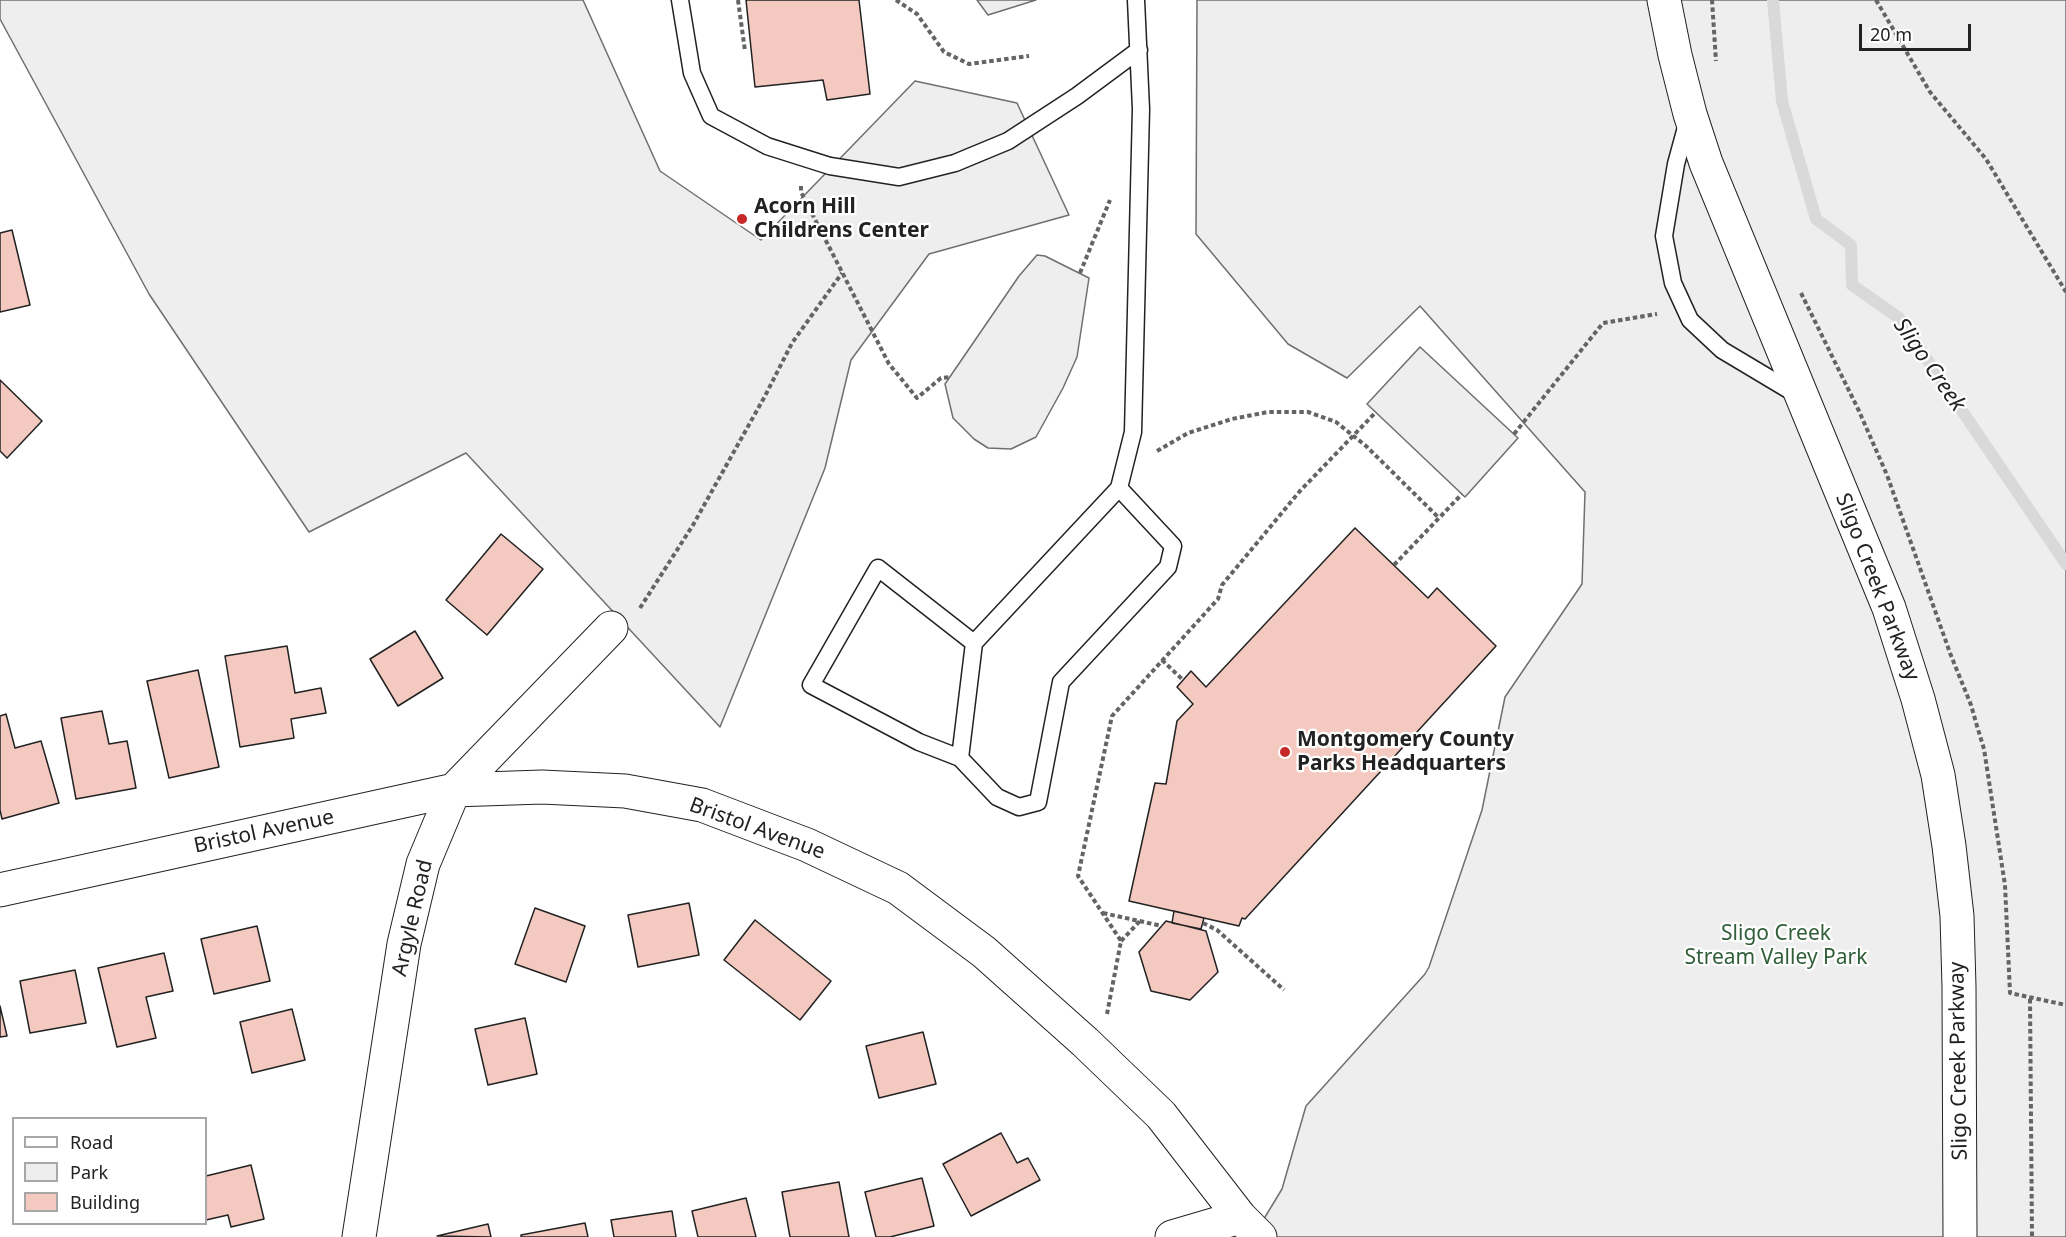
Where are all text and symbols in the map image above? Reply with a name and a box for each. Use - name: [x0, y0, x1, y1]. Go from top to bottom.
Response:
- scale bar: [1862, 12, 1974, 50]
- text: 20 m: [1870, 22, 1912, 46]
- place label: Acorn Hill Childrens Center: [754, 194, 929, 244]
- marker: Acorn Hill Childrens Center: [735, 212, 749, 226]
- water label: Sligo Creek: [1887, 313, 1971, 417]
- street label: Sligo Creek Parkway: [1830, 490, 1924, 684]
- place label: Montgomery County Parks Headquarters: [1297, 727, 1514, 777]
- marker: Montgomery County Parks Headquarters: [1278, 745, 1292, 759]
- street label: Bristol Avenue: [686, 793, 828, 865]
- street label: Bristol Avenue: [192, 805, 336, 859]
- street label: Argyle Road: [387, 857, 439, 979]
- park label: Sligo Creek Stream Valley Park: [1685, 921, 1867, 971]
- street label: Sligo Creek Parkway: [1945, 961, 1973, 1161]
- legend: [12, 1117, 207, 1225]
- text: Road: [70, 1130, 113, 1154]
- text: Park: [70, 1160, 108, 1184]
- text: Building: [70, 1190, 140, 1214]

